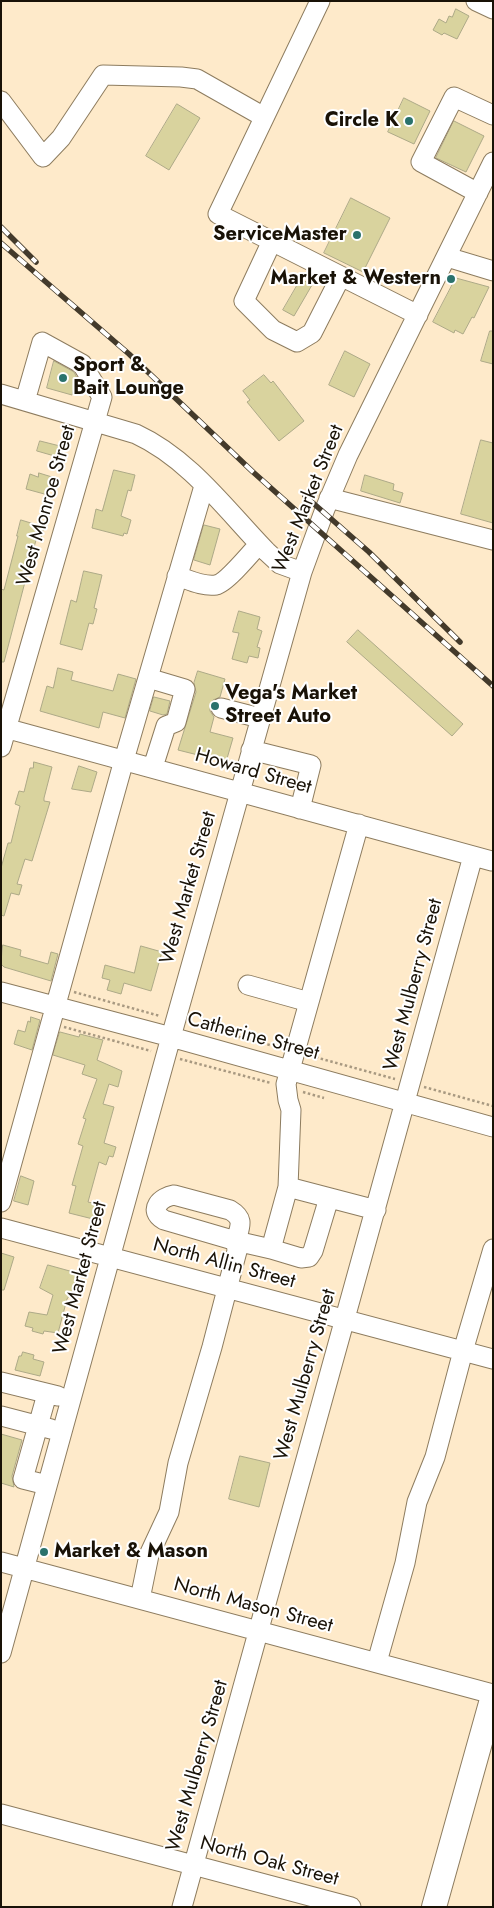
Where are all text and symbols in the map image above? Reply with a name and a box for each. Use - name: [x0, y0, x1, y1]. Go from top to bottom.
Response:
- place label: Circle K: [325, 109, 399, 133]
- marker: Circle K: [403, 115, 415, 127]
- place label: ServiceMaster: [213, 223, 347, 247]
- marker: ServiceMaster: [351, 229, 363, 241]
- place label: Market & Western: [270, 267, 441, 291]
- marker: Market & Western: [445, 273, 457, 285]
- place label: Sport & Bait Lounge: [73, 354, 184, 401]
- marker: Sport & Bait Lounge: [57, 372, 69, 384]
- street label: West Market Street: [268, 422, 350, 576]
- street label: West Monroe Street: [13, 423, 81, 589]
- place label: Vega's Market Street Auto: [225, 682, 357, 729]
- marker: Vega's Market Street Auto: [209, 700, 221, 712]
- street label: Howard Street: [192, 744, 314, 800]
- street label: West Market Street: [156, 809, 222, 967]
- street label: West Mulberry Street: [379, 896, 449, 1074]
- street label: Catherine Street: [184, 1008, 322, 1066]
- street label: West Market Street: [49, 1199, 113, 1357]
- street label: North Allin Street: [150, 1233, 298, 1295]
- street label: West Mulberry Street: [270, 1287, 342, 1463]
- place label: Market & Mason: [54, 1540, 208, 1564]
- marker: Market & Mason: [38, 1546, 50, 1558]
- street label: North Mason Street: [171, 1573, 335, 1639]
- street label: West Mulberry Street: [162, 1678, 234, 1854]
- street label: North Oak Street: [197, 1832, 341, 1892]

